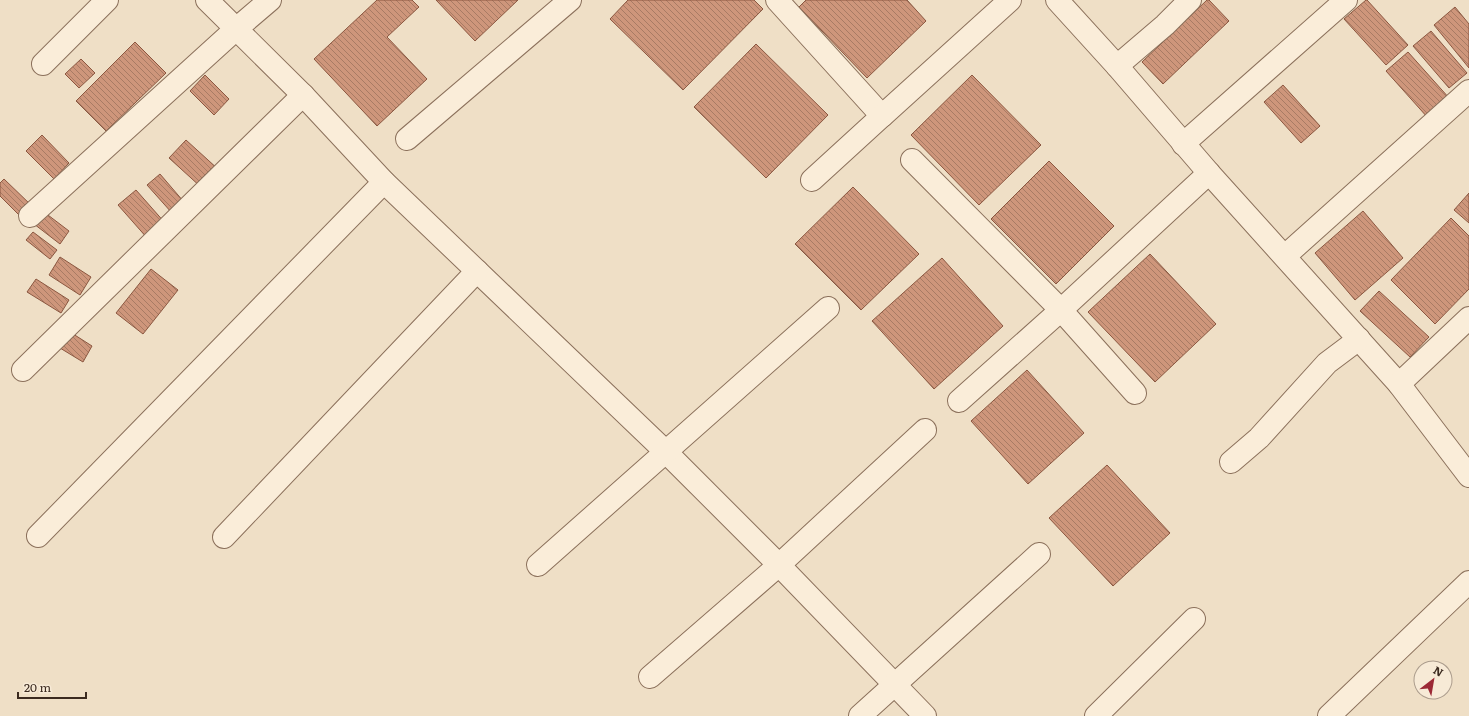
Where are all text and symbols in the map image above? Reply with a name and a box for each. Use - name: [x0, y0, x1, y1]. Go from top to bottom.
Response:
- north arrow: [1413, 660, 1453, 700]
- text: N: [1431, 661, 1447, 680]
- scale bar: [18, 674, 86, 700]
- text: 20 m: [24, 678, 51, 696]

